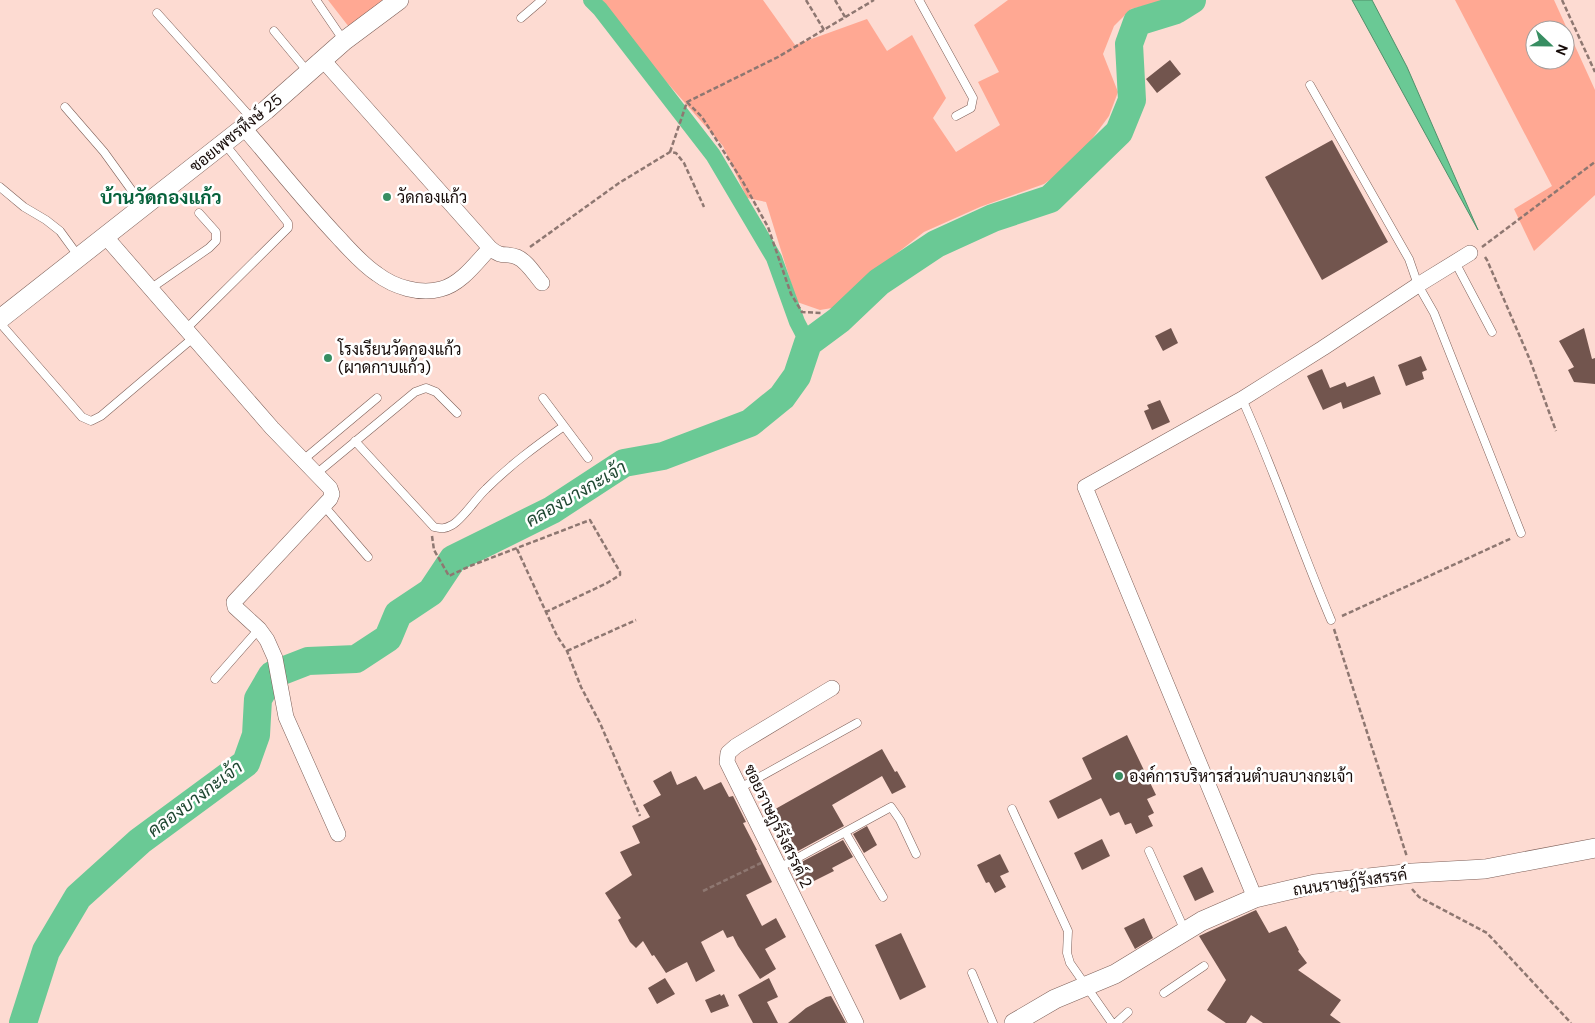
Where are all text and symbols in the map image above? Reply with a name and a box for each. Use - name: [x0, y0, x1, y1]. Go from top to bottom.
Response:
- north arrow: [1525, 20, 1575, 70]
- text: N: [1552, 42, 1572, 58]
- street label: ซอยเพชรหึงษ์ 25: [184, 87, 287, 177]
- district label: บ้านวัดกองแก้ว: [100, 185, 222, 210]
- place label: วัดกองแก้ว: [397, 187, 467, 208]
- marker: วัดกองแก้ว: [381, 191, 393, 203]
- place label: โรงเรียนวัดกองแก้ว (ผาดกาบแก้ว): [337, 338, 461, 378]
- marker: โรงเรียนวัดกองแก้ว (ผาดกาบแก้ว): [322, 352, 334, 364]
- water label: คลองบางกะเจ้า: [521, 455, 631, 533]
- water label: คลองบางกะเจ้า: [143, 755, 247, 843]
- street label: ซอยราษฎร์รังสรรค์ 2: [739, 760, 819, 891]
- place label: องค์การบริหารส่วนตำบลบางกะเจ้า: [1129, 764, 1353, 787]
- marker: องค์การบริหารส่วนตำบลบางกะเจ้า: [1113, 770, 1125, 782]
- street label: ถนนราษฎ์รังสรรค์: [1291, 862, 1409, 900]

